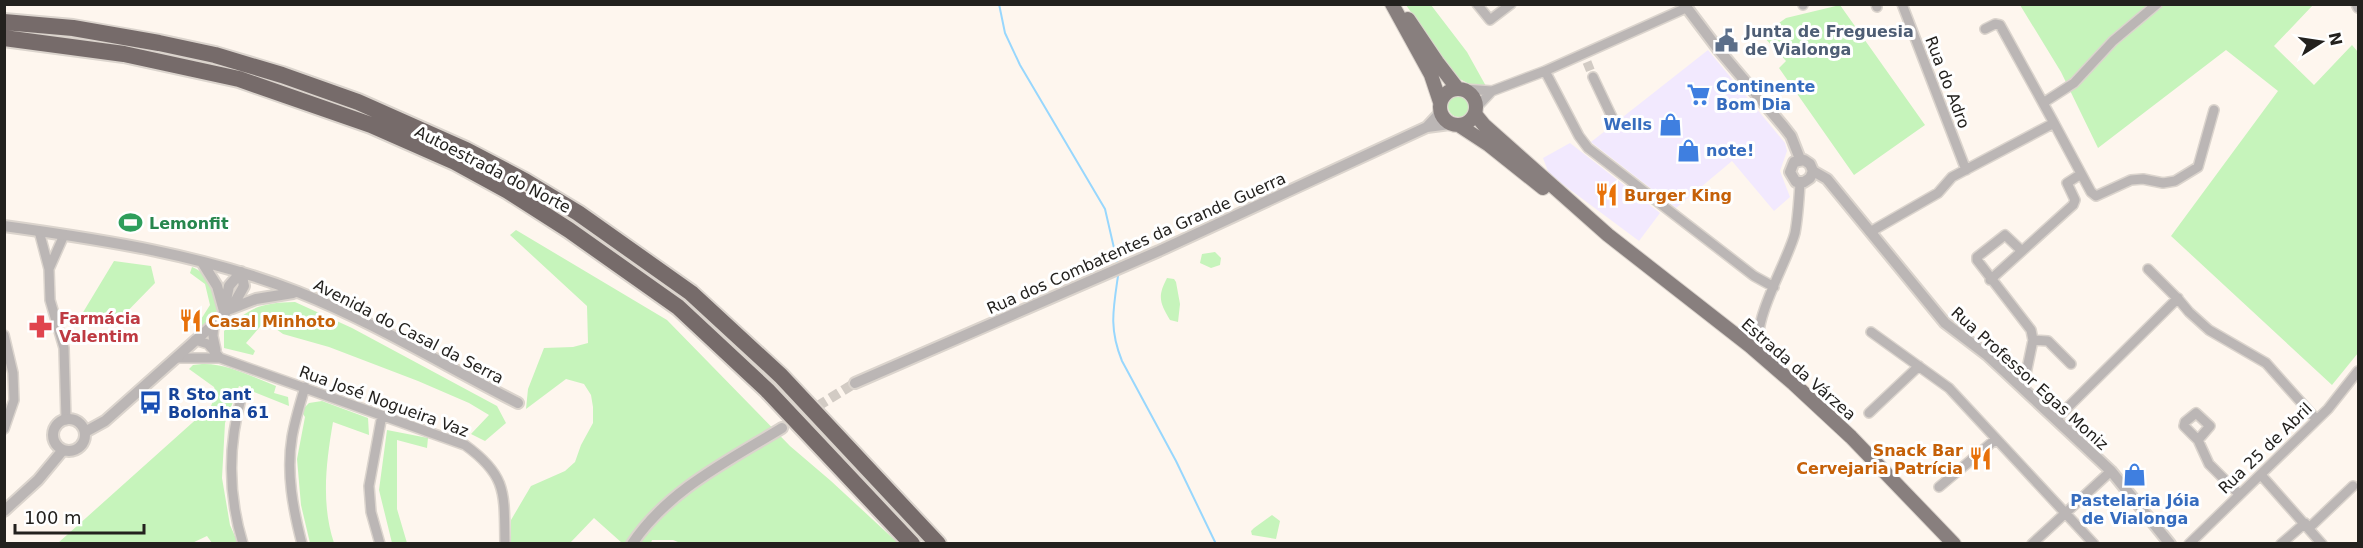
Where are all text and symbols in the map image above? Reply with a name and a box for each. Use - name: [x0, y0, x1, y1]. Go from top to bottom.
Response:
- north arrow: [2291, 12, 2351, 72]
- place label: Junta de Freguesia de Vialonga: [1744, 22, 1914, 59]
- public building icon: Junta de Freguesia de Vialonga: [1714, 27, 1740, 53]
- text: N: [2324, 30, 2346, 48]
- street label: Rua do Adro: [1921, 33, 1974, 131]
- place label: Continente Bom Dia: [1716, 77, 1816, 114]
- supermarket icon: Continente Bom Dia: [1685, 82, 1711, 108]
- shop icon: Wells: [1657, 111, 1683, 137]
- place label: Wells: [1604, 115, 1652, 134]
- street label: Autoestrada do Norte: [412, 122, 574, 217]
- shop icon: note!: [1675, 137, 1701, 163]
- place label: note!: [1706, 141, 1754, 160]
- street label: Rua dos Combatentes da Grande Guerra: [984, 169, 1289, 318]
- restaurant icon: Burger King: [1593, 182, 1619, 208]
- place label: Burger King: [1624, 186, 1732, 205]
- sports icon: Lemonfit: [118, 210, 144, 236]
- place label: Lemonfit: [149, 214, 229, 233]
- street label: Avenida do Casal da Serra: [311, 275, 507, 388]
- street label: Rua Professor Egas Moniz: [1947, 303, 2112, 454]
- restaurant icon: Casal Minhoto: [177, 308, 203, 334]
- place label: Farmácia Valentim: [59, 309, 141, 346]
- place label: Casal Minhoto: [208, 312, 336, 331]
- pharmacy icon: Farmácia Valentim: [28, 314, 54, 340]
- street label: Estrada da Várzea: [1738, 315, 1860, 424]
- street label: Rua José Nogueira Vaz: [297, 362, 471, 441]
- place label: R Sto ant Bolonha 61: [168, 385, 269, 422]
- bus stop icon: R Sto ant Bolonha 61: [137, 390, 163, 416]
- street label: Rua 25 de Abril: [2215, 399, 2316, 498]
- place label: Snack Bar Cervejaria Patrícia: [1796, 441, 1963, 478]
- restaurant icon: Snack Bar Cervejaria Patrícia: [1968, 446, 1994, 472]
- shop icon: Pastelaria Jóia de Vialonga: [2122, 462, 2148, 488]
- place label: Pastelaria Jóia de Vialonga: [2070, 491, 2200, 528]
- scale bar: [15, 497, 144, 535]
- text: 100 m: [24, 507, 82, 528]

